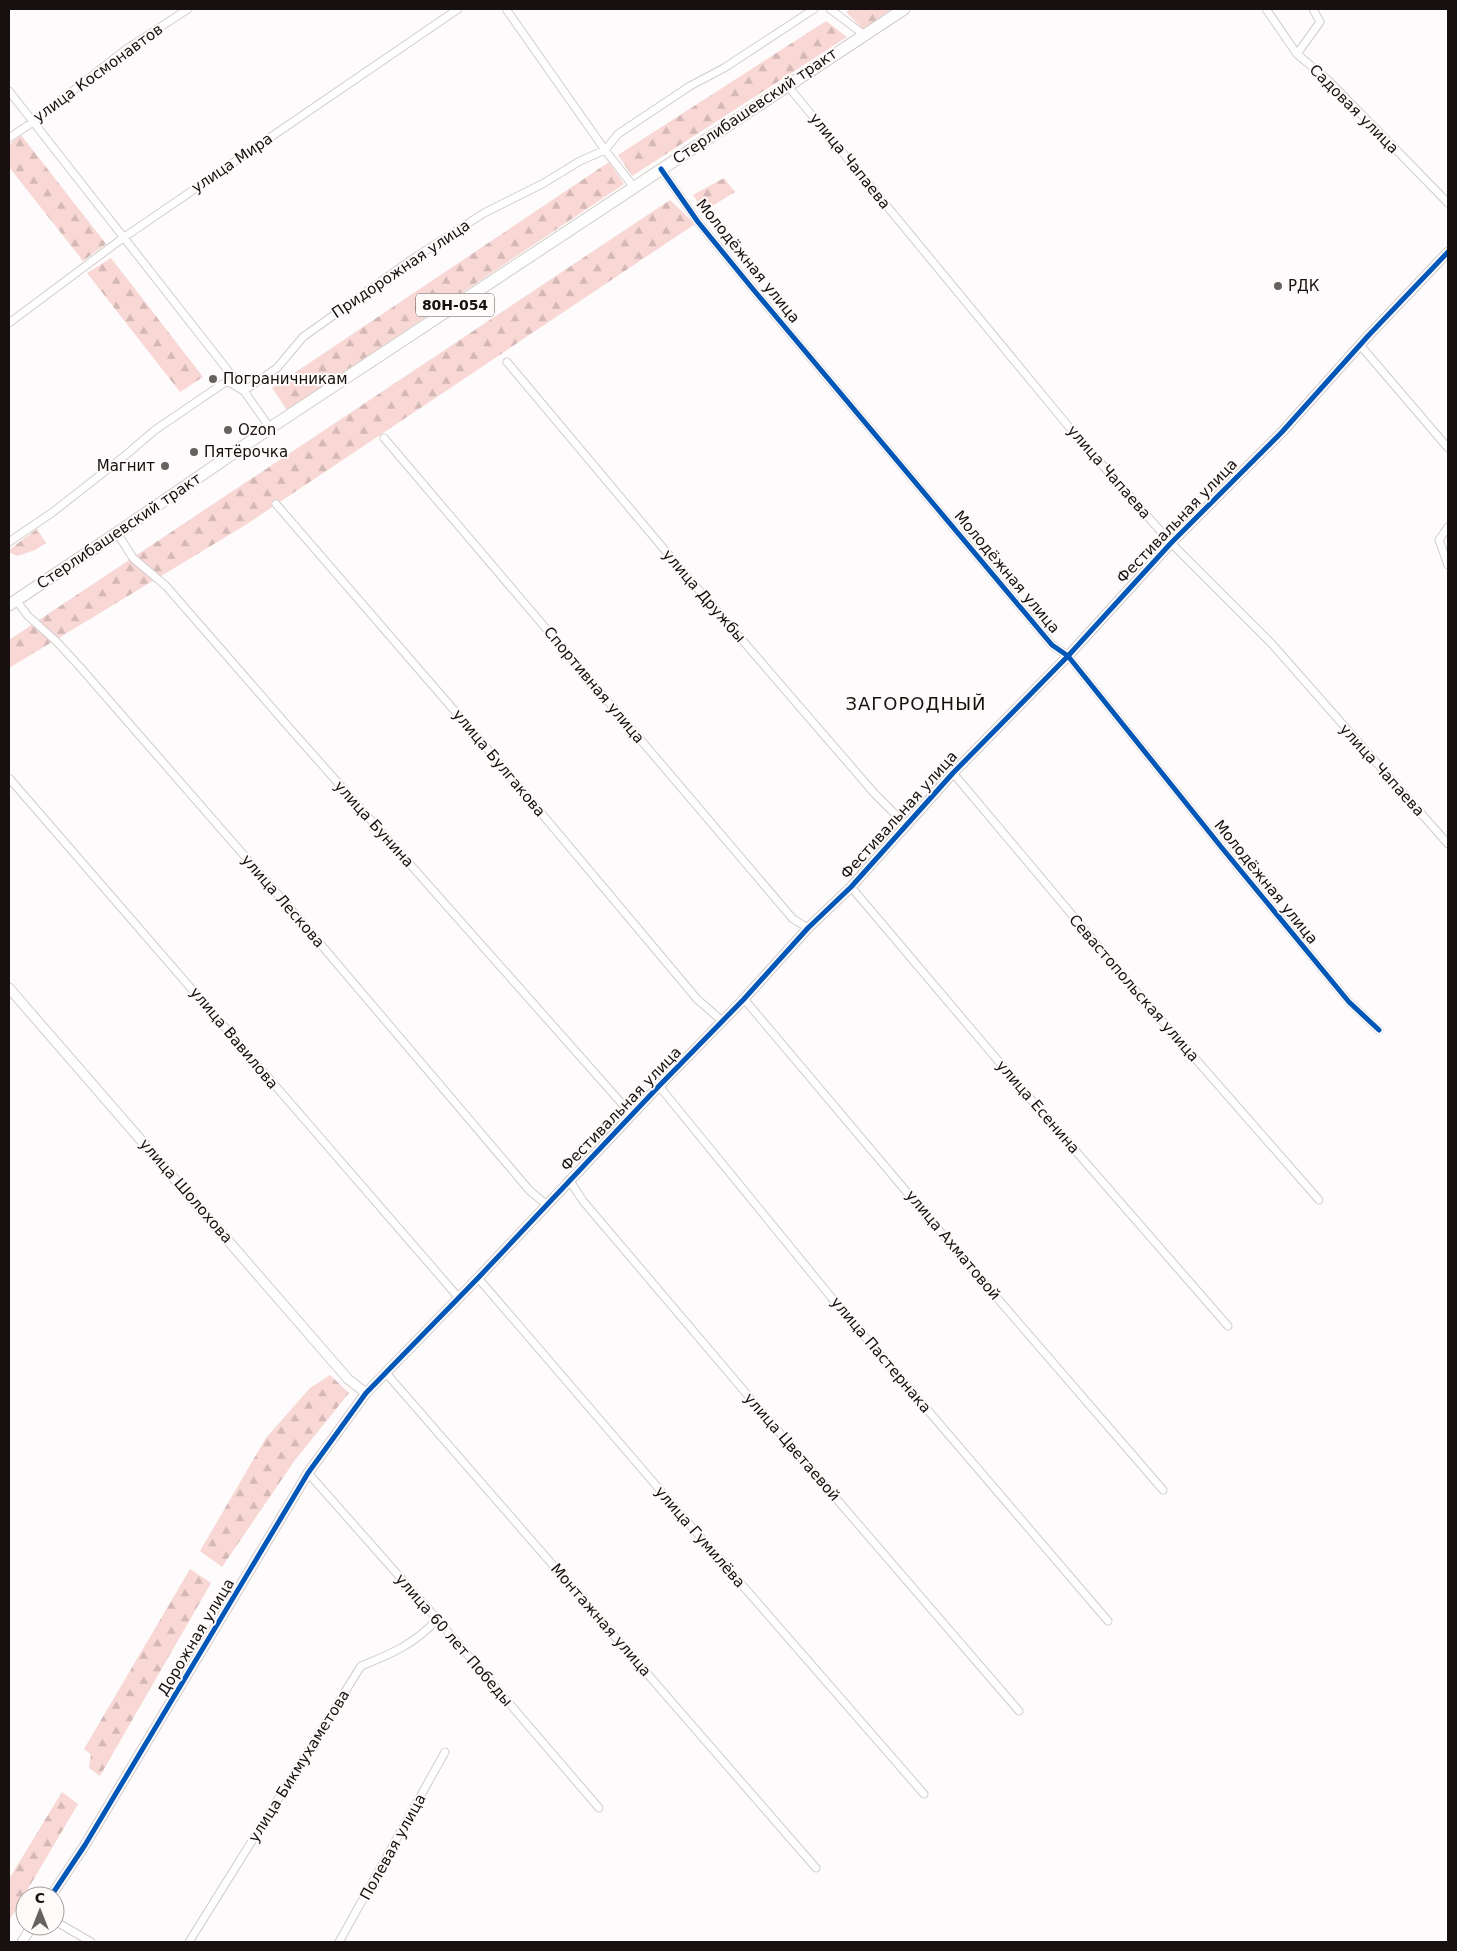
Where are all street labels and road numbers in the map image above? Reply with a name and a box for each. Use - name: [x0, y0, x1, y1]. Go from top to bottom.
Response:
- street label: улица Космонавтов: [30, 20, 166, 126]
- street label: Стерлибашевский тракт: [669, 44, 841, 168]
- street label: Садовая улица: [1306, 61, 1402, 157]
- street label: улица Чапаева: [806, 109, 894, 213]
- street label: улица Мира: [188, 129, 276, 197]
- street label: Молодёжная улица: [692, 195, 804, 327]
- street label: Придорожная улица: [329, 216, 473, 322]
- road number: 80Н-054: [416, 294, 494, 316]
- street label: улица Чапаева: [1063, 422, 1155, 522]
- street label: Фестивальная улица: [1113, 455, 1241, 587]
- street label: Стерлибашевский тракт: [33, 469, 205, 593]
- street label: Молодёжная улица: [950, 507, 1064, 637]
- street label: улица Дружбы: [659, 546, 749, 646]
- street label: Спортивная улица: [540, 623, 648, 747]
- street label: улица Булгакова: [449, 706, 549, 820]
- street label: улица Чапаева: [1336, 720, 1428, 820]
- street label: Фестивальная улица: [837, 747, 961, 883]
- street label: улица Бунина: [330, 777, 418, 871]
- street label: Молодёжная улица: [1210, 816, 1322, 948]
- street label: улица Лескова: [238, 851, 328, 951]
- street label: Севастопольская улица: [1065, 911, 1203, 1065]
- street label: улица Вавилова: [186, 983, 282, 1093]
- street label: Фестивальная улица: [557, 1043, 685, 1175]
- street label: улица Есенина: [993, 1057, 1083, 1157]
- street label: улица Шолохова: [136, 1135, 236, 1247]
- street label: улица Ахматовой: [902, 1186, 1004, 1304]
- street label: улица Пастернака: [827, 1293, 935, 1417]
- street label: улица Цветаевой: [740, 1389, 844, 1505]
- street label: улица Гумилёва: [651, 1483, 749, 1591]
- street label: Монтажная улица: [547, 1560, 655, 1680]
- street label: улица 60 лет Победы: [392, 1570, 516, 1710]
- street label: Дорожная улица: [154, 1575, 238, 1699]
- street label: улица Бикмухаметова: [245, 1686, 353, 1846]
- street label: Полевая улица: [356, 1791, 430, 1903]

